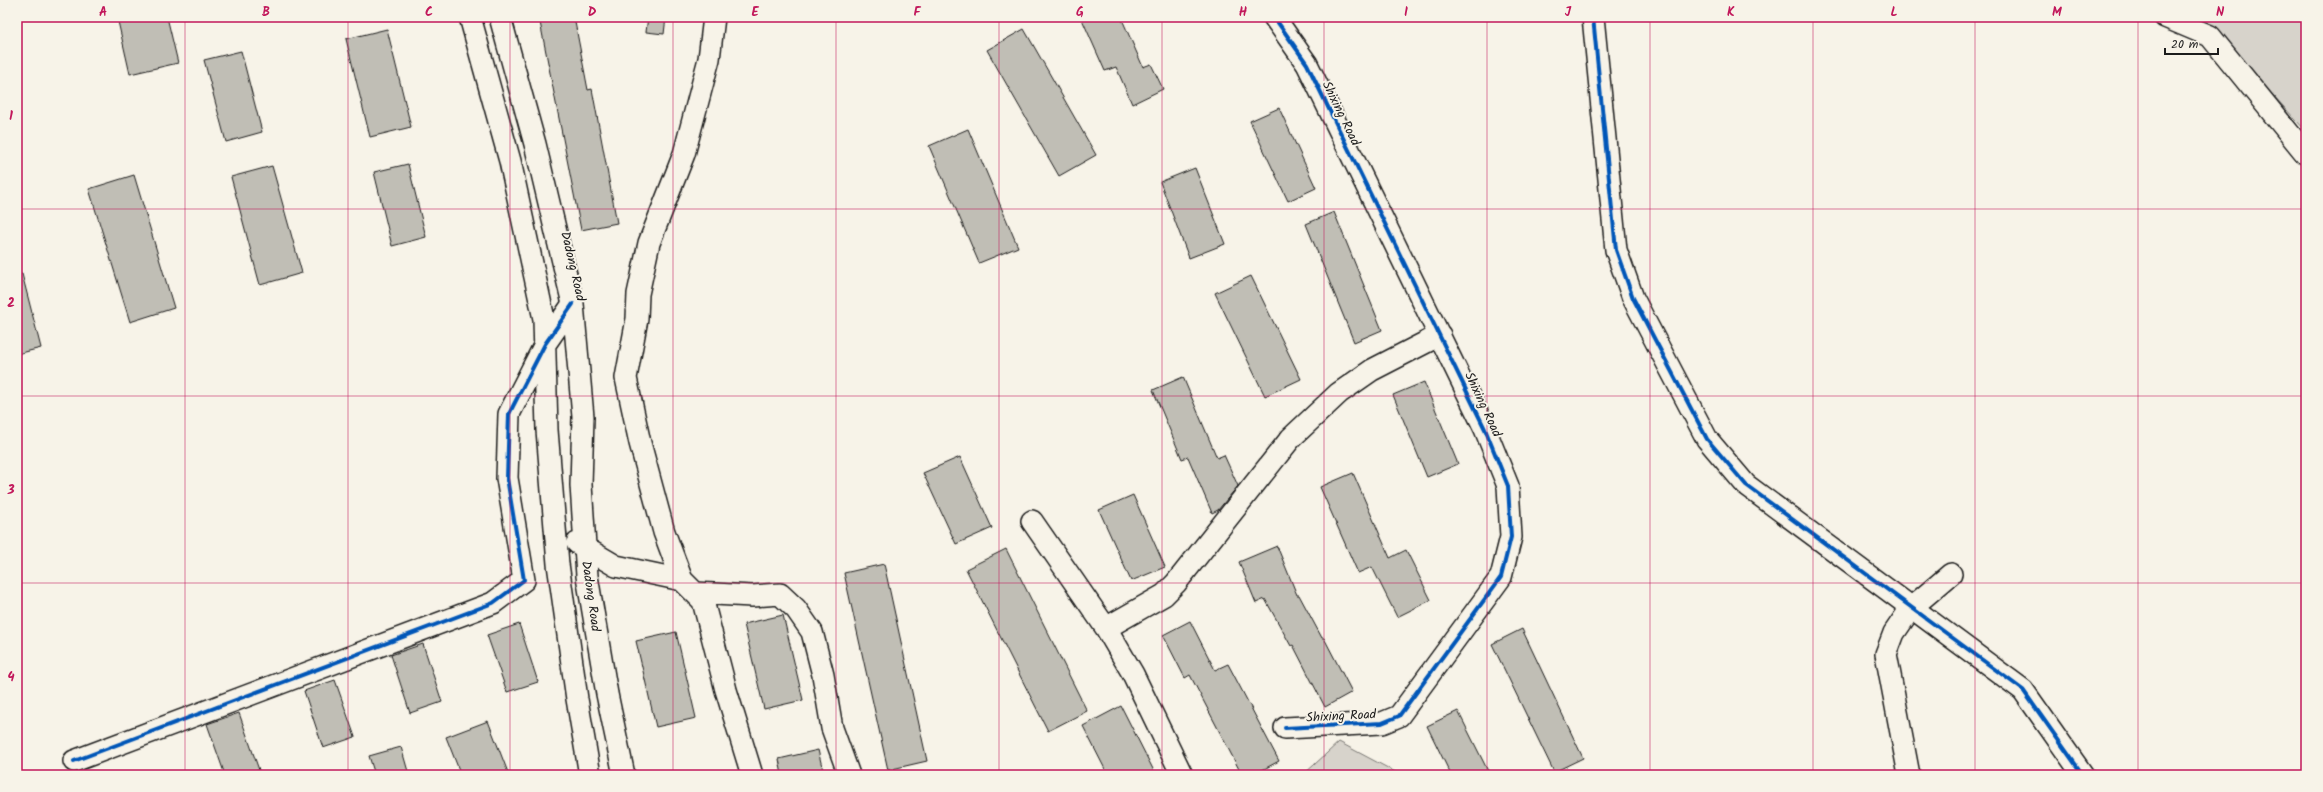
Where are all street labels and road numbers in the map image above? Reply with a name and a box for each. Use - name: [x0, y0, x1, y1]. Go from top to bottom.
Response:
- street label: Shixing Road: [1316, 78, 1366, 150]
- street label: Dadong Road: [554, 229, 591, 304]
- street label: Shixing Road: [1458, 368, 1507, 441]
- street label: Dadong Road: [575, 559, 606, 633]
- street label: Shixing Road: [1306, 704, 1377, 729]

